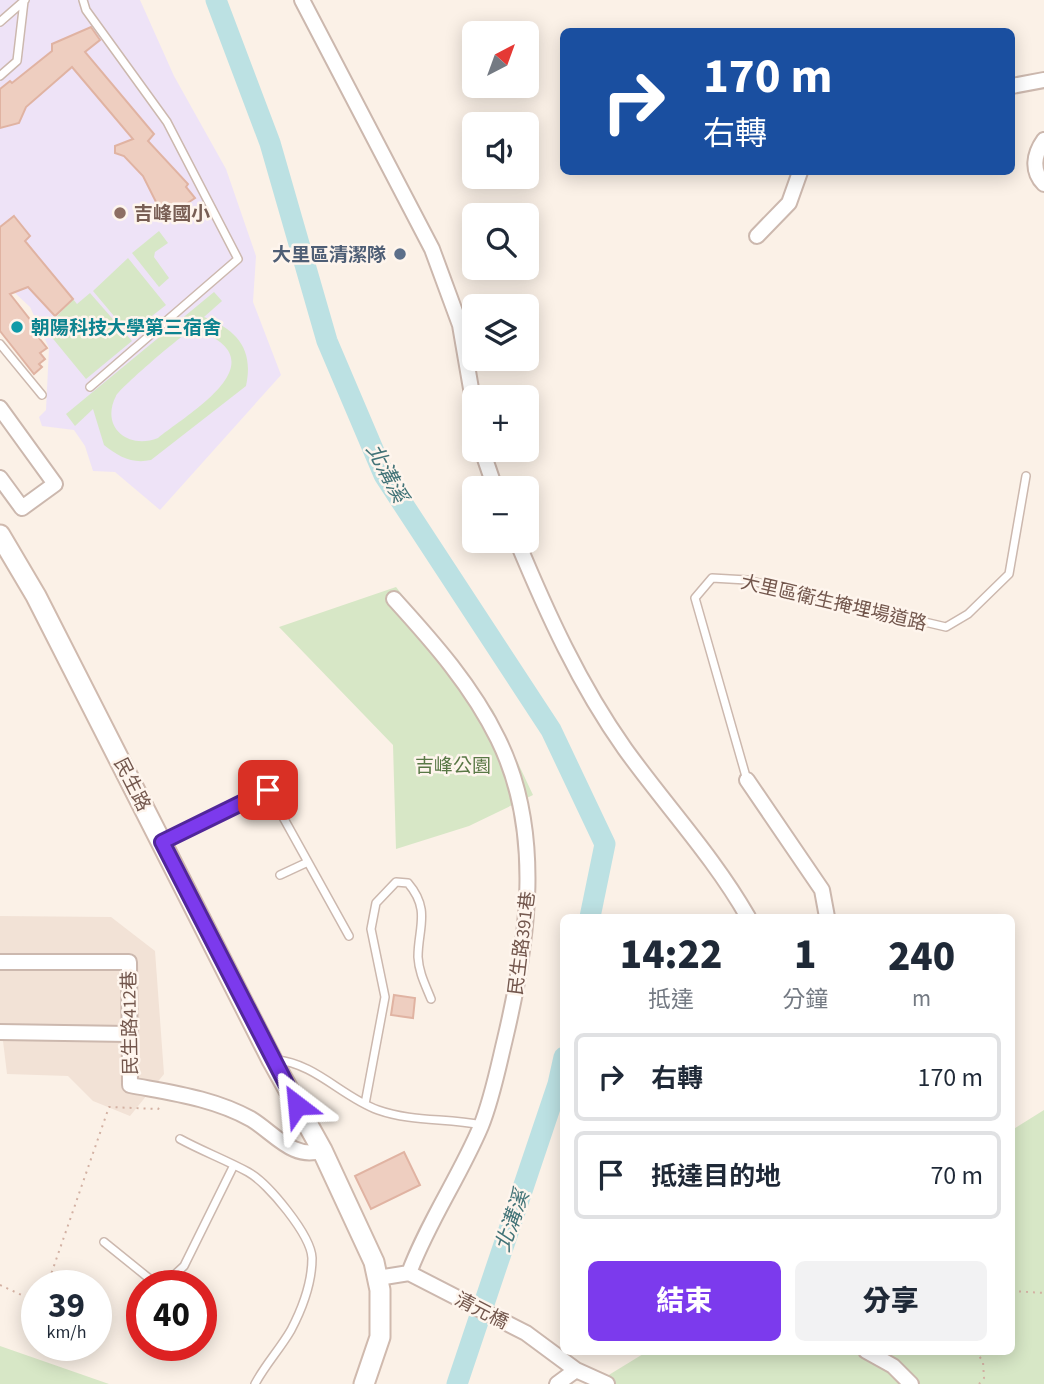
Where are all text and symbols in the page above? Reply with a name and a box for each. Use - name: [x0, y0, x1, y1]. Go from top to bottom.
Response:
- north arrow: [462, 21, 539, 98]
- map controls: [462, 21, 539, 553]
- text: 170 m: [703, 42, 832, 112]
- icon: right: [588, 56, 679, 147]
- text: 右轉: [703, 111, 767, 157]
- button: sound: [462, 112, 539, 189]
- place label: 吉峰國小: [134, 201, 210, 228]
- button: search: [462, 203, 539, 280]
- marker: 吉峰國小: [112, 205, 128, 221]
- place label: 大里區清潔隊: [272, 242, 386, 269]
- marker: 大里區清潔隊: [392, 246, 408, 262]
- button: layers: [462, 294, 539, 371]
- place label: 朝陽科技大學第三宿舍: [31, 315, 221, 342]
- marker: 朝陽科技大學第三宿舍: [9, 319, 25, 335]
- button: +: [462, 385, 539, 462]
- water label: 北溝溪: [359, 438, 416, 511]
- button: −: [462, 476, 539, 553]
- street label: 大里區衛生掩埋場道路: [738, 569, 929, 638]
- street label: 民生路: [107, 753, 157, 816]
- park label: 吉峰公園: [415, 753, 491, 780]
- pin: [238, 760, 298, 820]
- icon: arrive: [249, 771, 287, 809]
- street label: 民生路391巷: [503, 890, 542, 997]
- text: 14:22: [620, 925, 722, 985]
- text: 1: [794, 925, 816, 985]
- text: 240: [888, 927, 955, 987]
- street label: 民生路412巷: [116, 971, 145, 1075]
- text: m: [912, 982, 931, 1015]
- text: 抵達: [648, 983, 694, 1016]
- text: 分鐘: [782, 983, 828, 1016]
- icon: right: [592, 1058, 630, 1096]
- text: 170 m: [917, 1059, 983, 1096]
- text: 右轉: [651, 1060, 703, 1097]
- position arrow: [260, 1068, 334, 1142]
- icon: arrive: [592, 1156, 630, 1194]
- text: 70 m: [930, 1157, 983, 1194]
- text: 抵達目的地: [651, 1158, 781, 1195]
- water label: 北溝溪: [488, 1183, 537, 1256]
- button: 結束: [588, 1261, 781, 1341]
- button: 分享: [795, 1261, 987, 1341]
- speed limit sign: 40: [126, 1270, 217, 1361]
- text: 39: [48, 1281, 85, 1331]
- street label: 清元橋: [450, 1286, 513, 1336]
- text: km/h: [47, 1320, 86, 1345]

